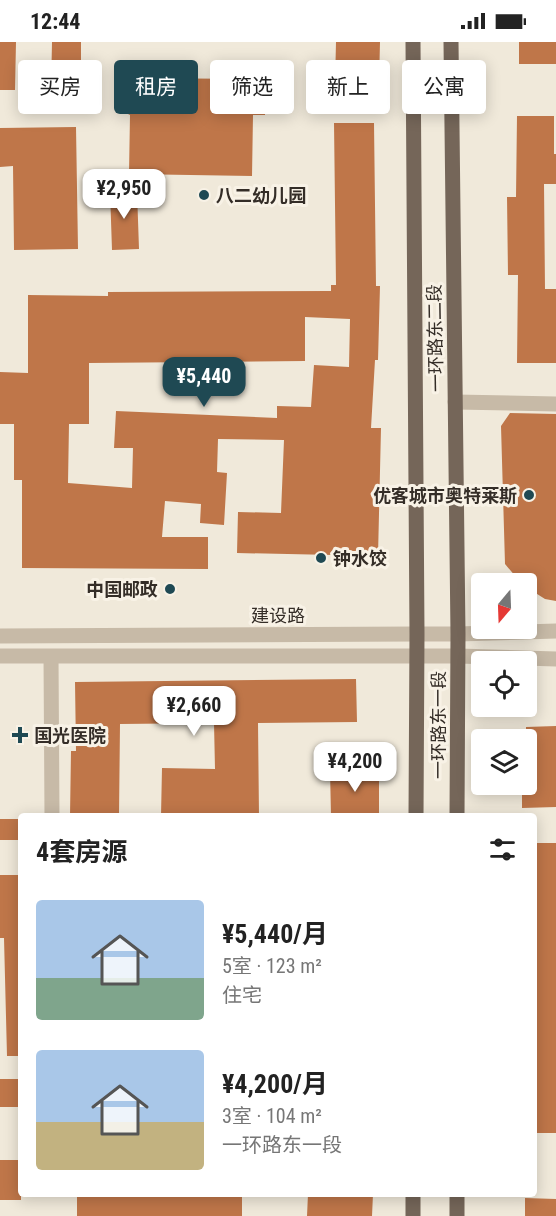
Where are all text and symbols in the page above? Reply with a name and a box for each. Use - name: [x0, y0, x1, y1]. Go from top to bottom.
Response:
- text: 12:44: [30, 9, 81, 34]
- chip: 买房: [18, 60, 102, 114]
- chip: 租房: [114, 60, 198, 114]
- chip: 筛选: [210, 60, 294, 114]
- chip: 新上: [306, 60, 390, 114]
- chip: 公寓: [402, 60, 486, 114]
- pin: ¥2,950: [75, 169, 173, 220]
- text: ¥2,950: [97, 176, 151, 200]
- place label: 八二幼儿园: [216, 185, 306, 206]
- marker: 八二幼儿园: [197, 188, 211, 202]
- street label: 一环路东二段: [424, 284, 446, 392]
- pin: ¥5,440: [155, 357, 253, 408]
- text: ¥5,440: [177, 364, 231, 388]
- place label: 优客城市奥特莱斯: [373, 485, 517, 506]
- marker: 优客城市奥特莱斯: [522, 488, 536, 502]
- place label: 钟水饺: [333, 548, 387, 569]
- marker: 钟水饺: [314, 551, 328, 565]
- north arrow: [471, 573, 537, 639]
- map controls: [471, 573, 537, 795]
- place label: 中国邮政: [86, 579, 158, 600]
- marker: 中国邮政: [163, 582, 177, 596]
- street label: 建设路: [251, 605, 305, 626]
- button: locate: [471, 651, 537, 717]
- street label: 一环路东一段: [428, 671, 449, 779]
- pin: ¥2,660: [145, 686, 243, 737]
- text: ¥2,660: [167, 693, 221, 717]
- place label: 国光医院: [34, 725, 106, 746]
- marker: 国光医院: [11, 726, 29, 744]
- button: layers: [471, 729, 537, 795]
- pin: ¥4,200: [306, 742, 404, 793]
- text: ¥4,200: [328, 749, 382, 773]
- icon: filters: [486, 833, 519, 866]
- text: 4套房源: [36, 837, 127, 867]
- text: ¥5,440/月: [222, 919, 328, 949]
- icon: home: [84, 924, 156, 996]
- text: 5室 · 123 m²: [222, 954, 322, 978]
- text: 住宅: [222, 983, 262, 1007]
- text: ¥4,200/月: [222, 1069, 328, 1099]
- icon: home: [84, 1074, 156, 1146]
- text: 3室 · 104 m²: [222, 1104, 322, 1128]
- text: 一环路东一段: [222, 1133, 342, 1157]

